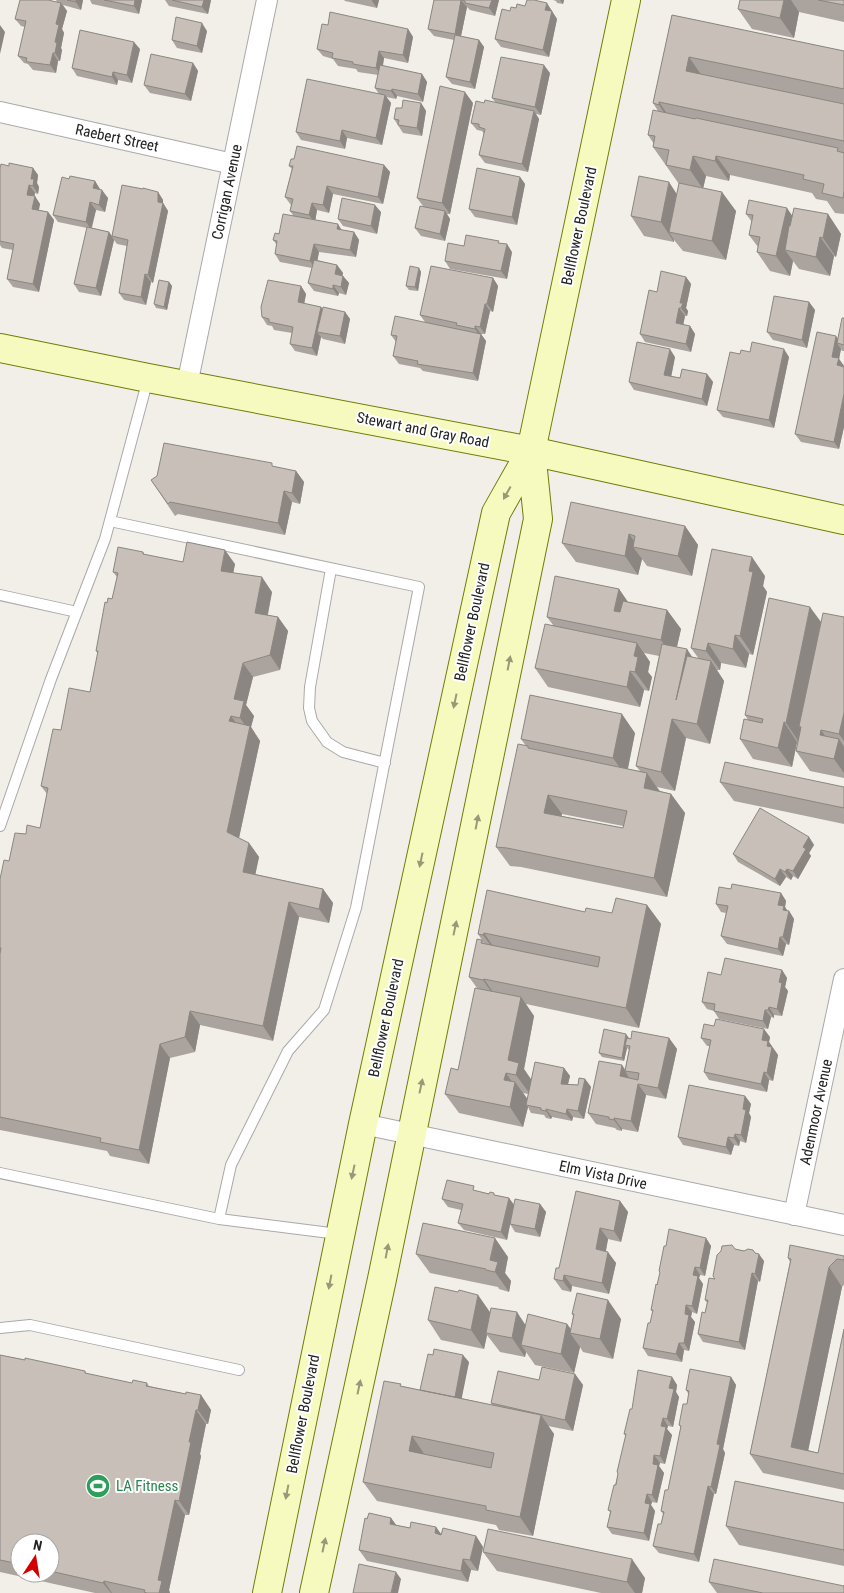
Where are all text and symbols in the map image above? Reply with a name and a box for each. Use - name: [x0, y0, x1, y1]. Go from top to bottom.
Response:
- street label: Raebert Street: [74, 120, 160, 156]
- street label: Corrigan Avenue: [208, 143, 246, 241]
- street label: Bellflower Boulevard: [558, 165, 600, 287]
- street label: Stewart and Gray Road: [355, 408, 491, 452]
- one-way arrow: [503, 486, 511, 501]
- street label: Bellflower Boulevard: [451, 561, 493, 683]
- one-way arrow: [505, 655, 513, 670]
- one-way arrow: [451, 693, 459, 709]
- one-way arrow: [473, 814, 481, 830]
- one-way arrow: [417, 852, 425, 867]
- one-way arrow: [451, 920, 459, 935]
- street label: Bellflower Boulevard: [365, 957, 407, 1079]
- street label: Adenmoor Avenue: [796, 1057, 836, 1167]
- one-way arrow: [417, 1079, 425, 1094]
- street label: Elm Vista Drive: [557, 1157, 649, 1193]
- one-way arrow: [349, 1165, 357, 1180]
- one-way arrow: [384, 1243, 392, 1259]
- one-way arrow: [326, 1274, 334, 1289]
- street label: Bellflower Boulevard: [283, 1353, 323, 1475]
- one-way arrow: [355, 1379, 363, 1394]
- sports icon: LA Fitness: [85, 1473, 111, 1499]
- place label: LA Fitness: [116, 1477, 179, 1495]
- one-way arrow: [283, 1485, 291, 1501]
- north arrow: [10, 1533, 60, 1583]
- text: N: [32, 1537, 44, 1554]
- one-way arrow: [321, 1537, 329, 1553]

